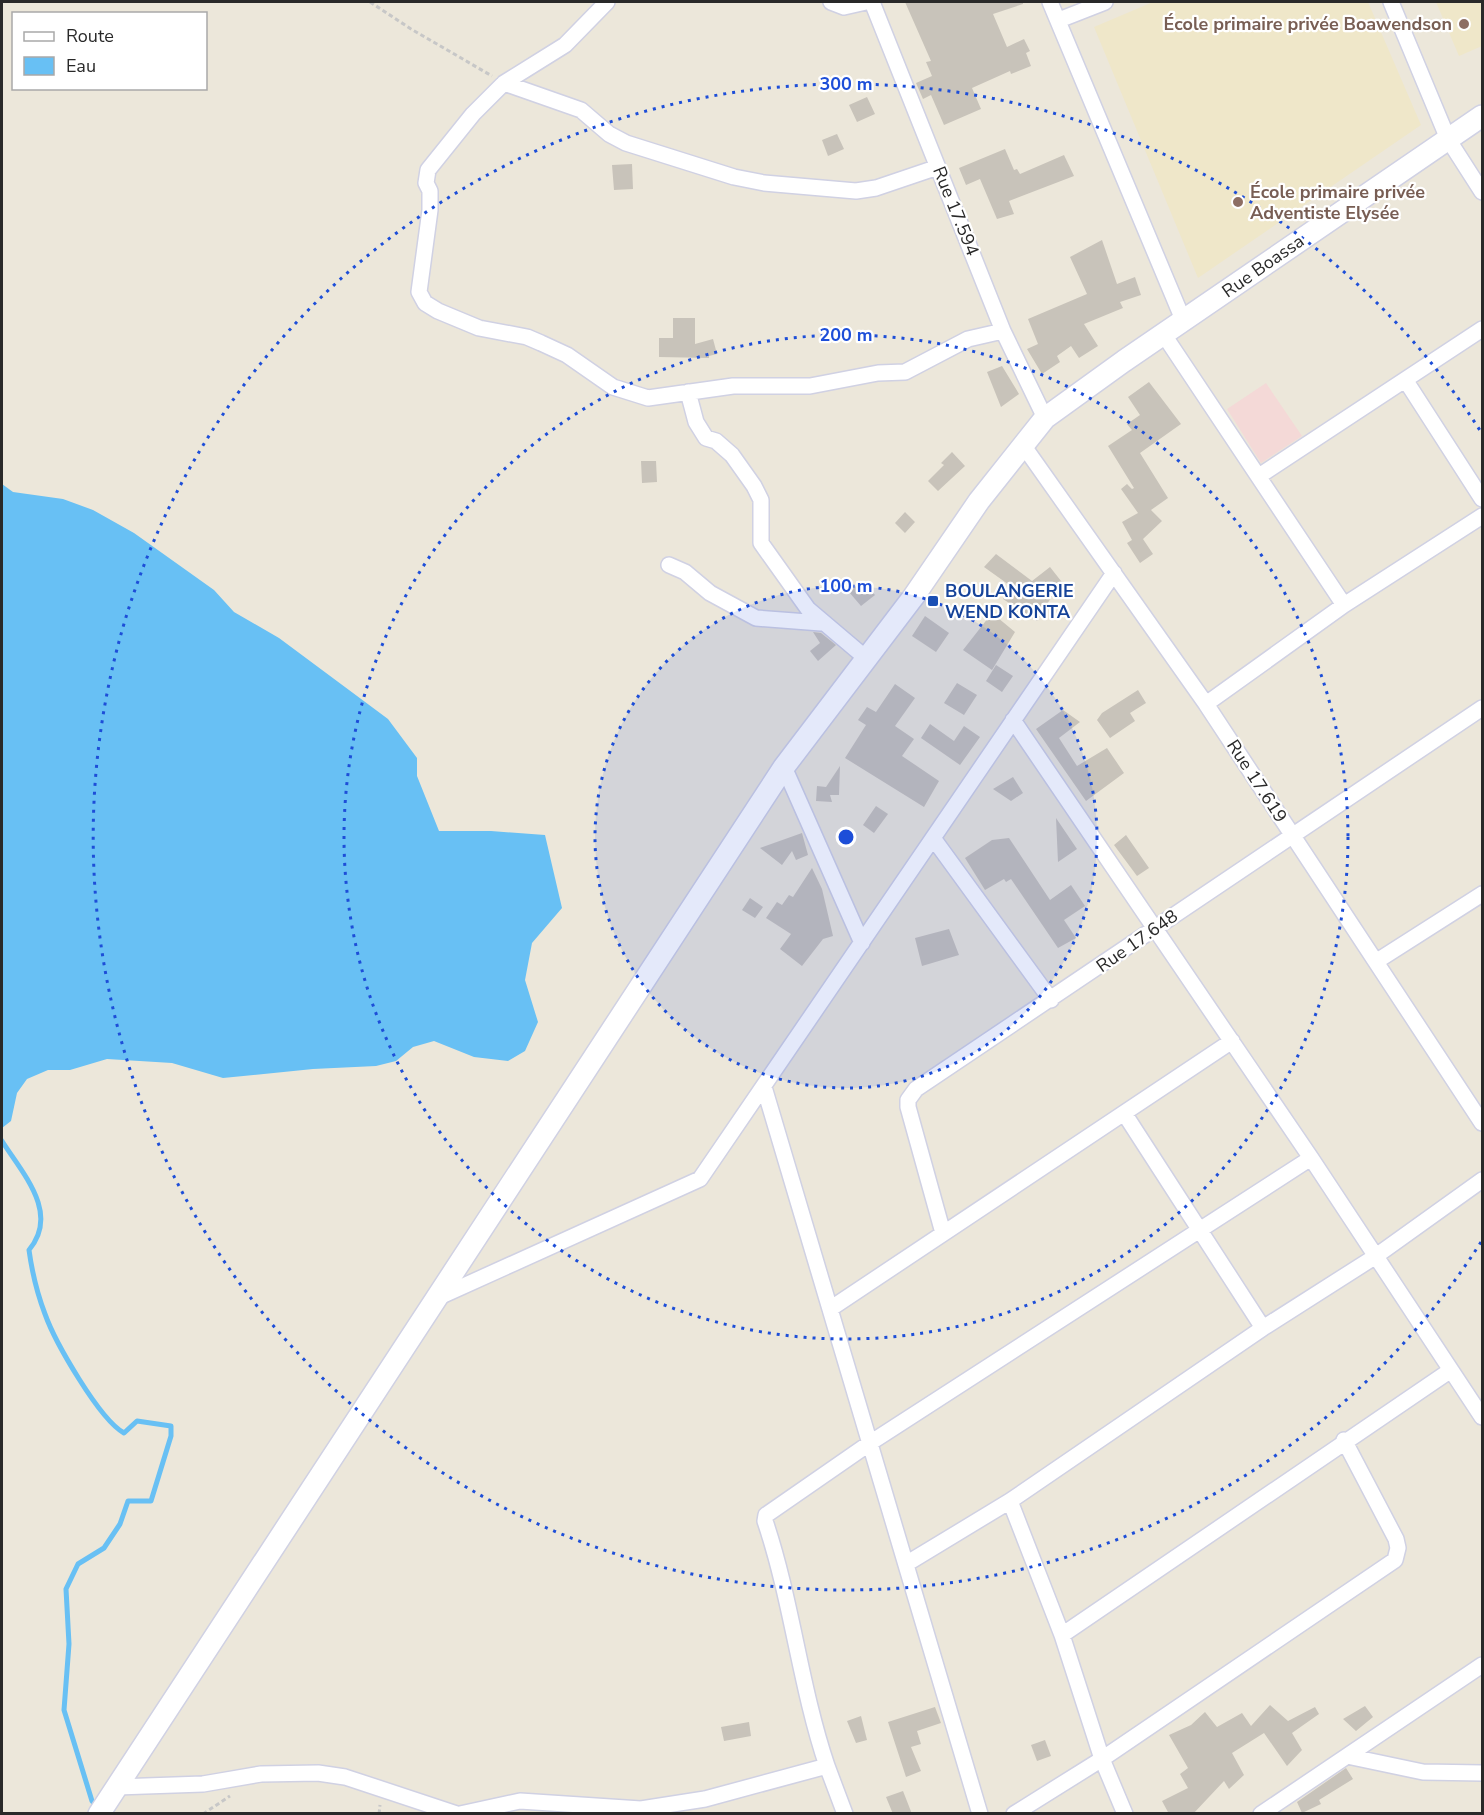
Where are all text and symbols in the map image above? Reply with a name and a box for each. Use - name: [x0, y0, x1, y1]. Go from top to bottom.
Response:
- legend: [12, 12, 207, 90]
- place label: École primaire privée Boawendson: [1164, 12, 1452, 36]
- marker: École primaire privée Boawendson: [1457, 17, 1471, 31]
- text: Route: [66, 24, 114, 48]
- text: Eau: [66, 54, 96, 78]
- text: 300 m: [819, 72, 873, 96]
- street label: Rue 17.594: [927, 163, 985, 259]
- place label: École primaire privée Adventiste Elysée: [1250, 180, 1425, 225]
- marker: École primaire privée Adventiste Elysée: [1231, 195, 1245, 209]
- street label: Rue Boassa: [1217, 229, 1309, 303]
- text: 200 m: [819, 323, 873, 347]
- text: 100 m: [819, 574, 873, 598]
- place label: BOULANGERIE WEND KONTA: [945, 579, 1074, 624]
- marker: BOULANGERIE WEND KONTA: [926, 594, 940, 608]
- street label: Rue 17.619: [1221, 735, 1293, 827]
- centre of rings: [836, 827, 856, 847]
- street label: Rue 17.648: [1091, 904, 1183, 978]

